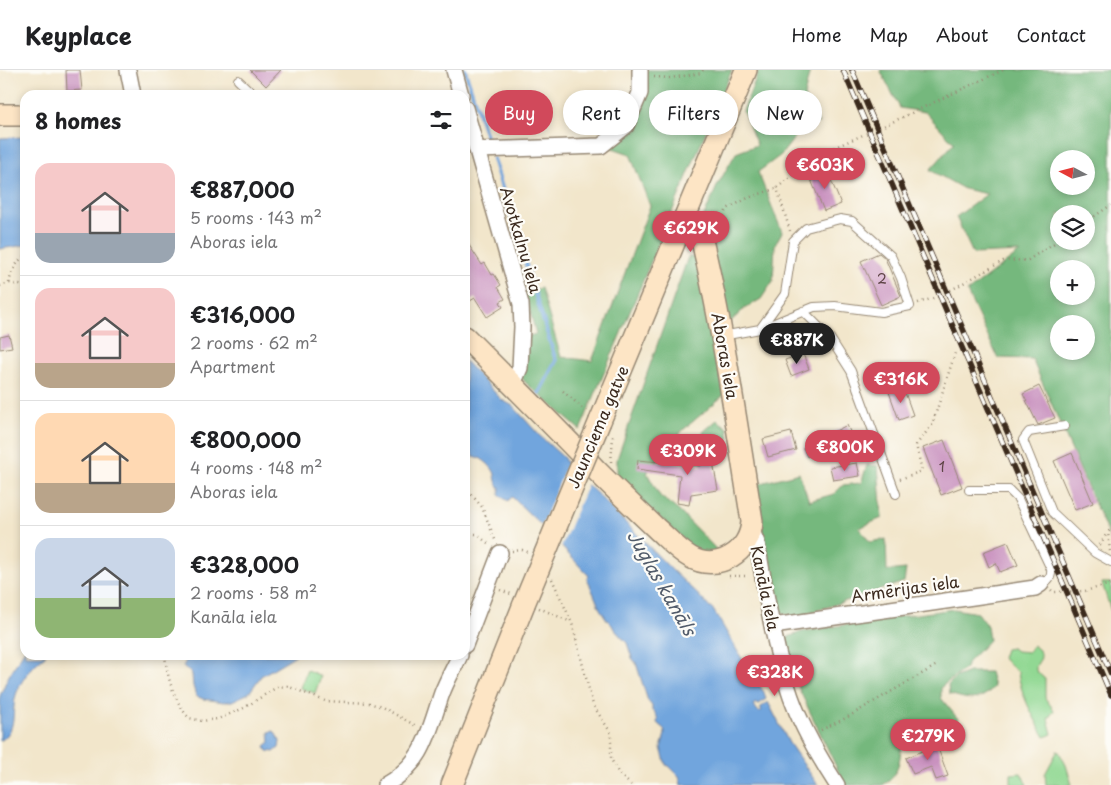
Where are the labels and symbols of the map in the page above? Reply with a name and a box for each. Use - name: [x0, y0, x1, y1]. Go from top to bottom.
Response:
- pin: €603K: [790, 148, 860, 190]
- north arrow: [1050, 150, 1095, 195]
- street label: Avotkalnu iela: [495, 184, 549, 296]
- pin: €629K: [656, 210, 726, 253]
- house number: 2: [877, 268, 887, 289]
- street label: Aboras iela: [707, 311, 745, 401]
- pin: €887K: [762, 322, 832, 365]
- street label: Jaunciema gatve: [560, 361, 634, 492]
- pin: €316K: [866, 362, 936, 404]
- pin: €800K: [810, 430, 880, 472]
- pin: €309K: [653, 434, 723, 476]
- house number: 1: [939, 456, 945, 477]
- water label: Juglas kanāls: [621, 524, 704, 642]
- street label: Kanāla iela: [745, 543, 787, 633]
- street label: Armērijas iela: [849, 569, 960, 607]
- pin: €328K: [740, 654, 810, 697]
- pin: €279K: [893, 718, 963, 761]

